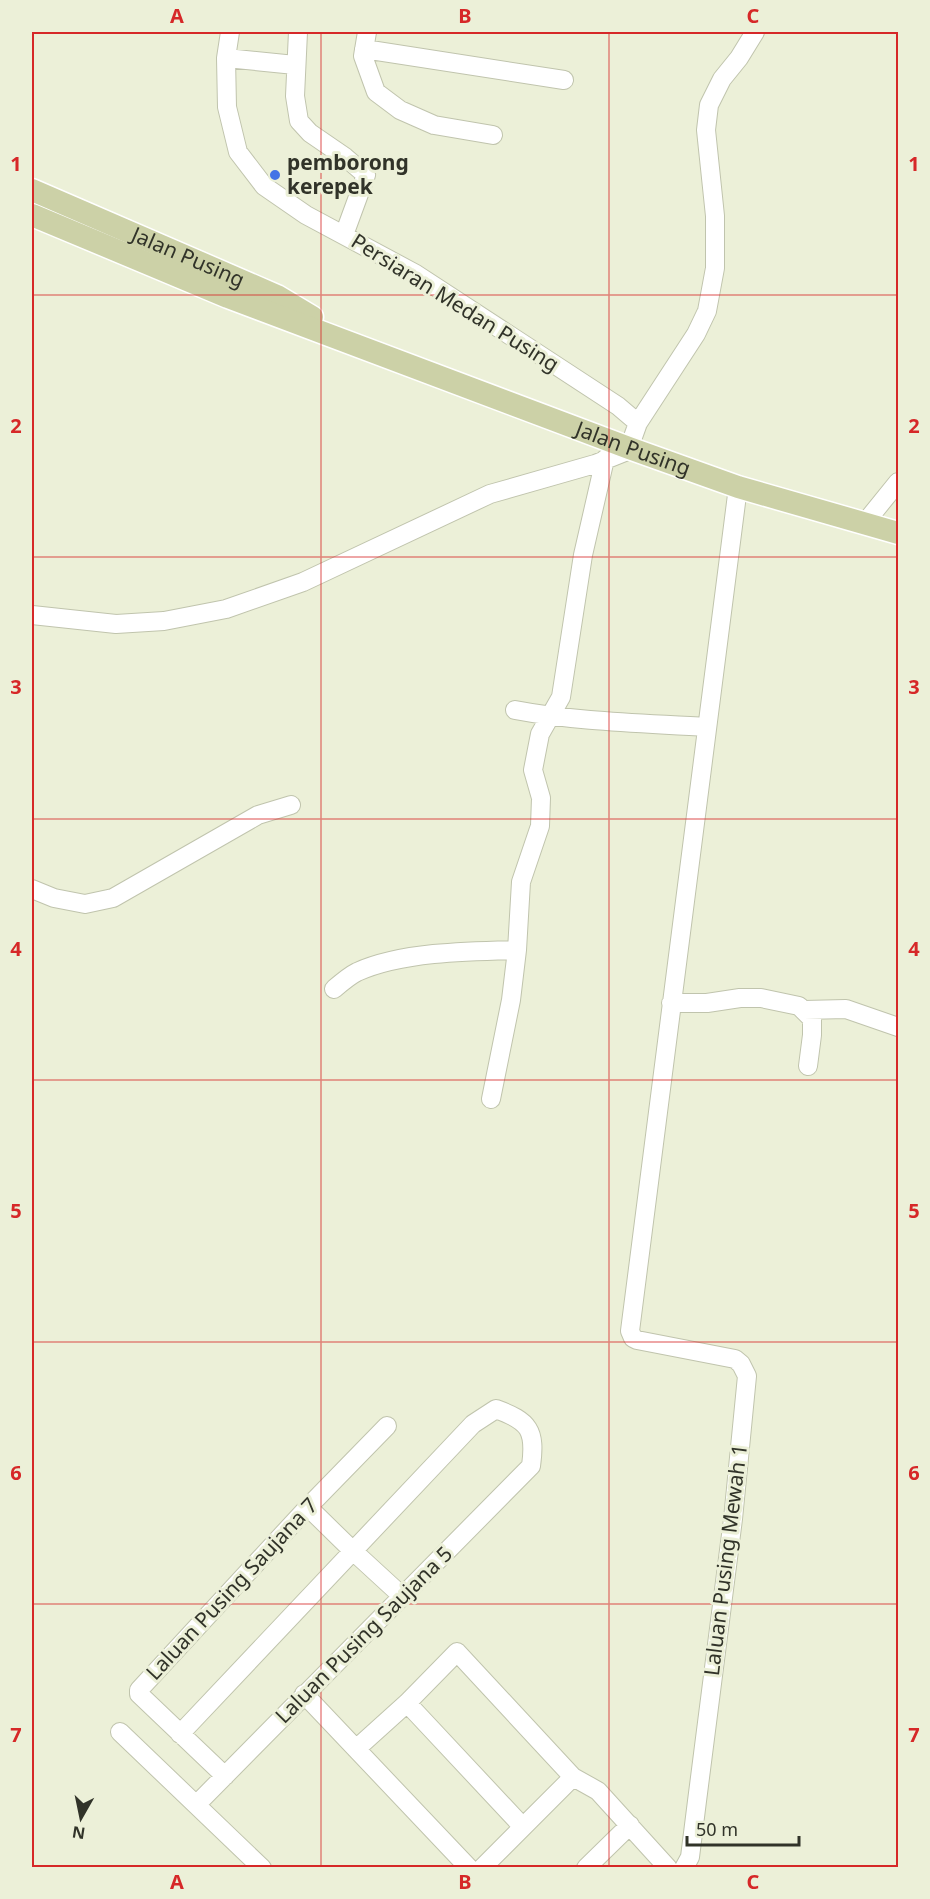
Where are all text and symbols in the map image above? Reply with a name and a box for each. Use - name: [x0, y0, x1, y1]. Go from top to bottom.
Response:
- text: A: [170, 2, 184, 29]
- text: B: [458, 2, 472, 29]
- text: C: [747, 2, 760, 29]
- place label: pemborong kerepek: [287, 148, 409, 200]
- text: 1: [10, 150, 22, 177]
- text: 1: [908, 150, 920, 177]
- marker: pemborong kerepek: [268, 168, 282, 182]
- street label: Jalan Pusing: [126, 219, 249, 293]
- street label: Persiaran Medan Pusing: [346, 227, 565, 378]
- text: 2: [10, 412, 22, 439]
- text: 2: [908, 412, 920, 439]
- street label: Jalan Pusing: [570, 413, 694, 482]
- text: 3: [10, 673, 22, 700]
- text: 3: [908, 673, 920, 700]
- text: 4: [10, 935, 22, 962]
- text: 4: [908, 935, 920, 962]
- text: 5: [10, 1197, 22, 1224]
- text: 5: [908, 1197, 920, 1224]
- street label: Laluan Pusing Mewah 1: [697, 1442, 753, 1677]
- text: 6: [10, 1459, 22, 1486]
- text: 6: [908, 1459, 920, 1486]
- street label: Laluan Pusing Saujana 7: [139, 1491, 323, 1685]
- street label: Laluan Pusing Saujana 5: [269, 1540, 458, 1729]
- text: 7: [10, 1721, 22, 1748]
- text: 7: [908, 1721, 920, 1748]
- north arrow: [51, 1788, 111, 1848]
- scale bar: [687, 1809, 800, 1847]
- text: 50 m: [696, 1817, 738, 1841]
- text: N: [71, 1821, 87, 1845]
- text: A: [170, 1868, 184, 1895]
- text: B: [458, 1868, 472, 1895]
- text: C: [747, 1868, 760, 1895]

